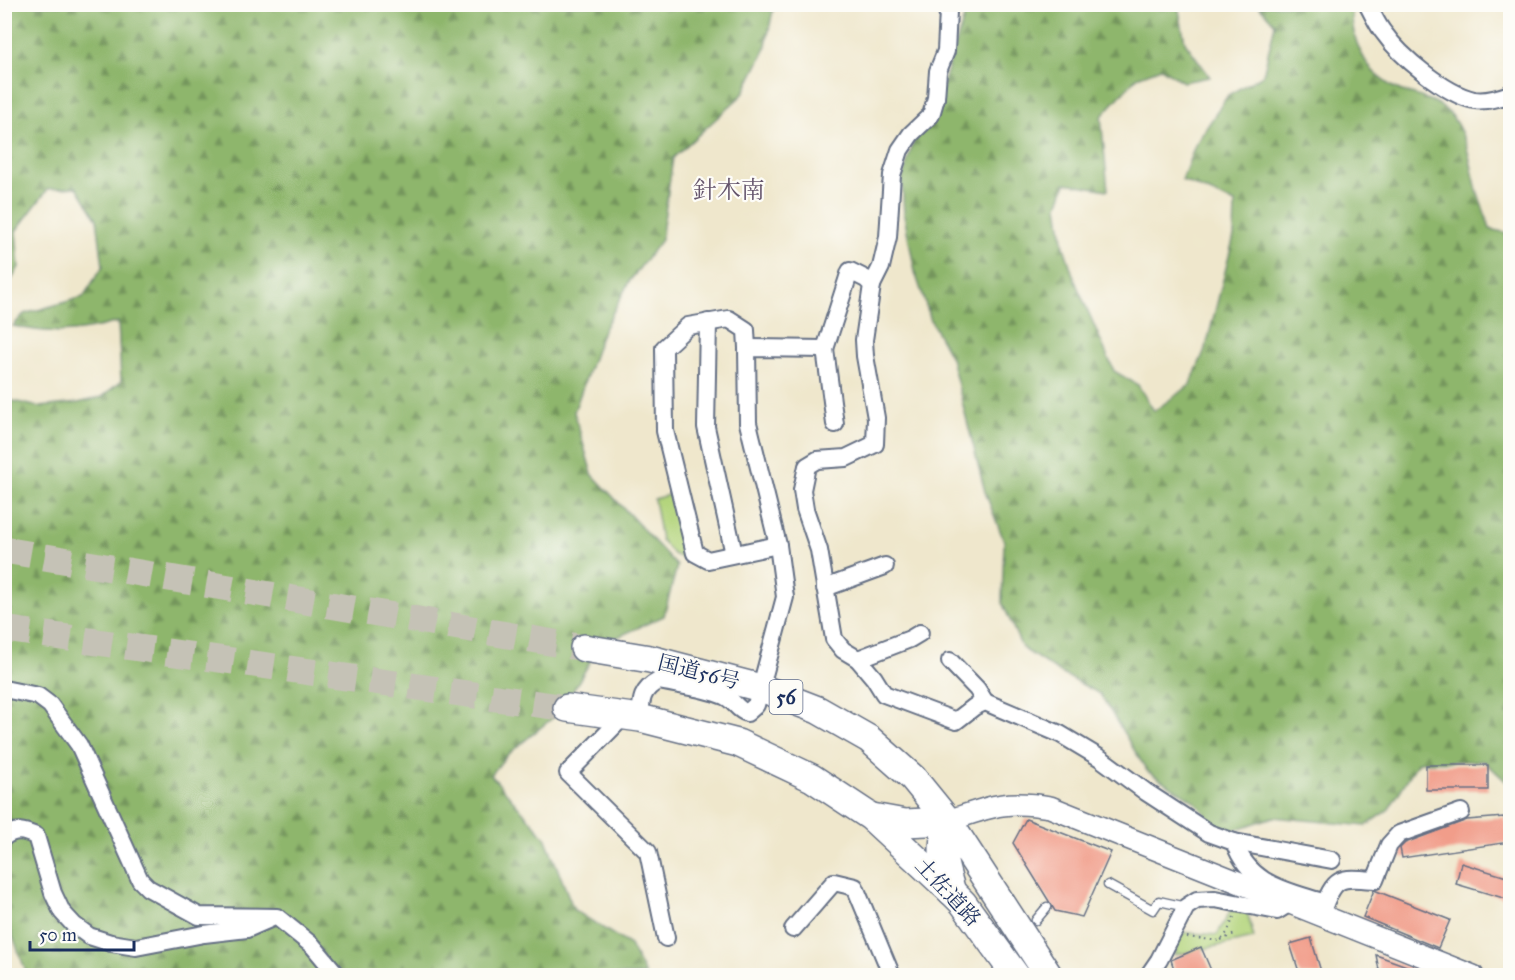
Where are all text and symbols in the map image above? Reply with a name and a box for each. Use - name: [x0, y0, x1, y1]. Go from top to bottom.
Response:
- district label: 針木南: [693, 175, 765, 205]
- street label: 国道56号: [655, 649, 743, 695]
- road number: 56: [770, 680, 802, 714]
- street label: 土佐道路: [910, 852, 986, 932]
- scale bar: [30, 914, 134, 952]
- text: 50 m: [39, 924, 77, 946]

